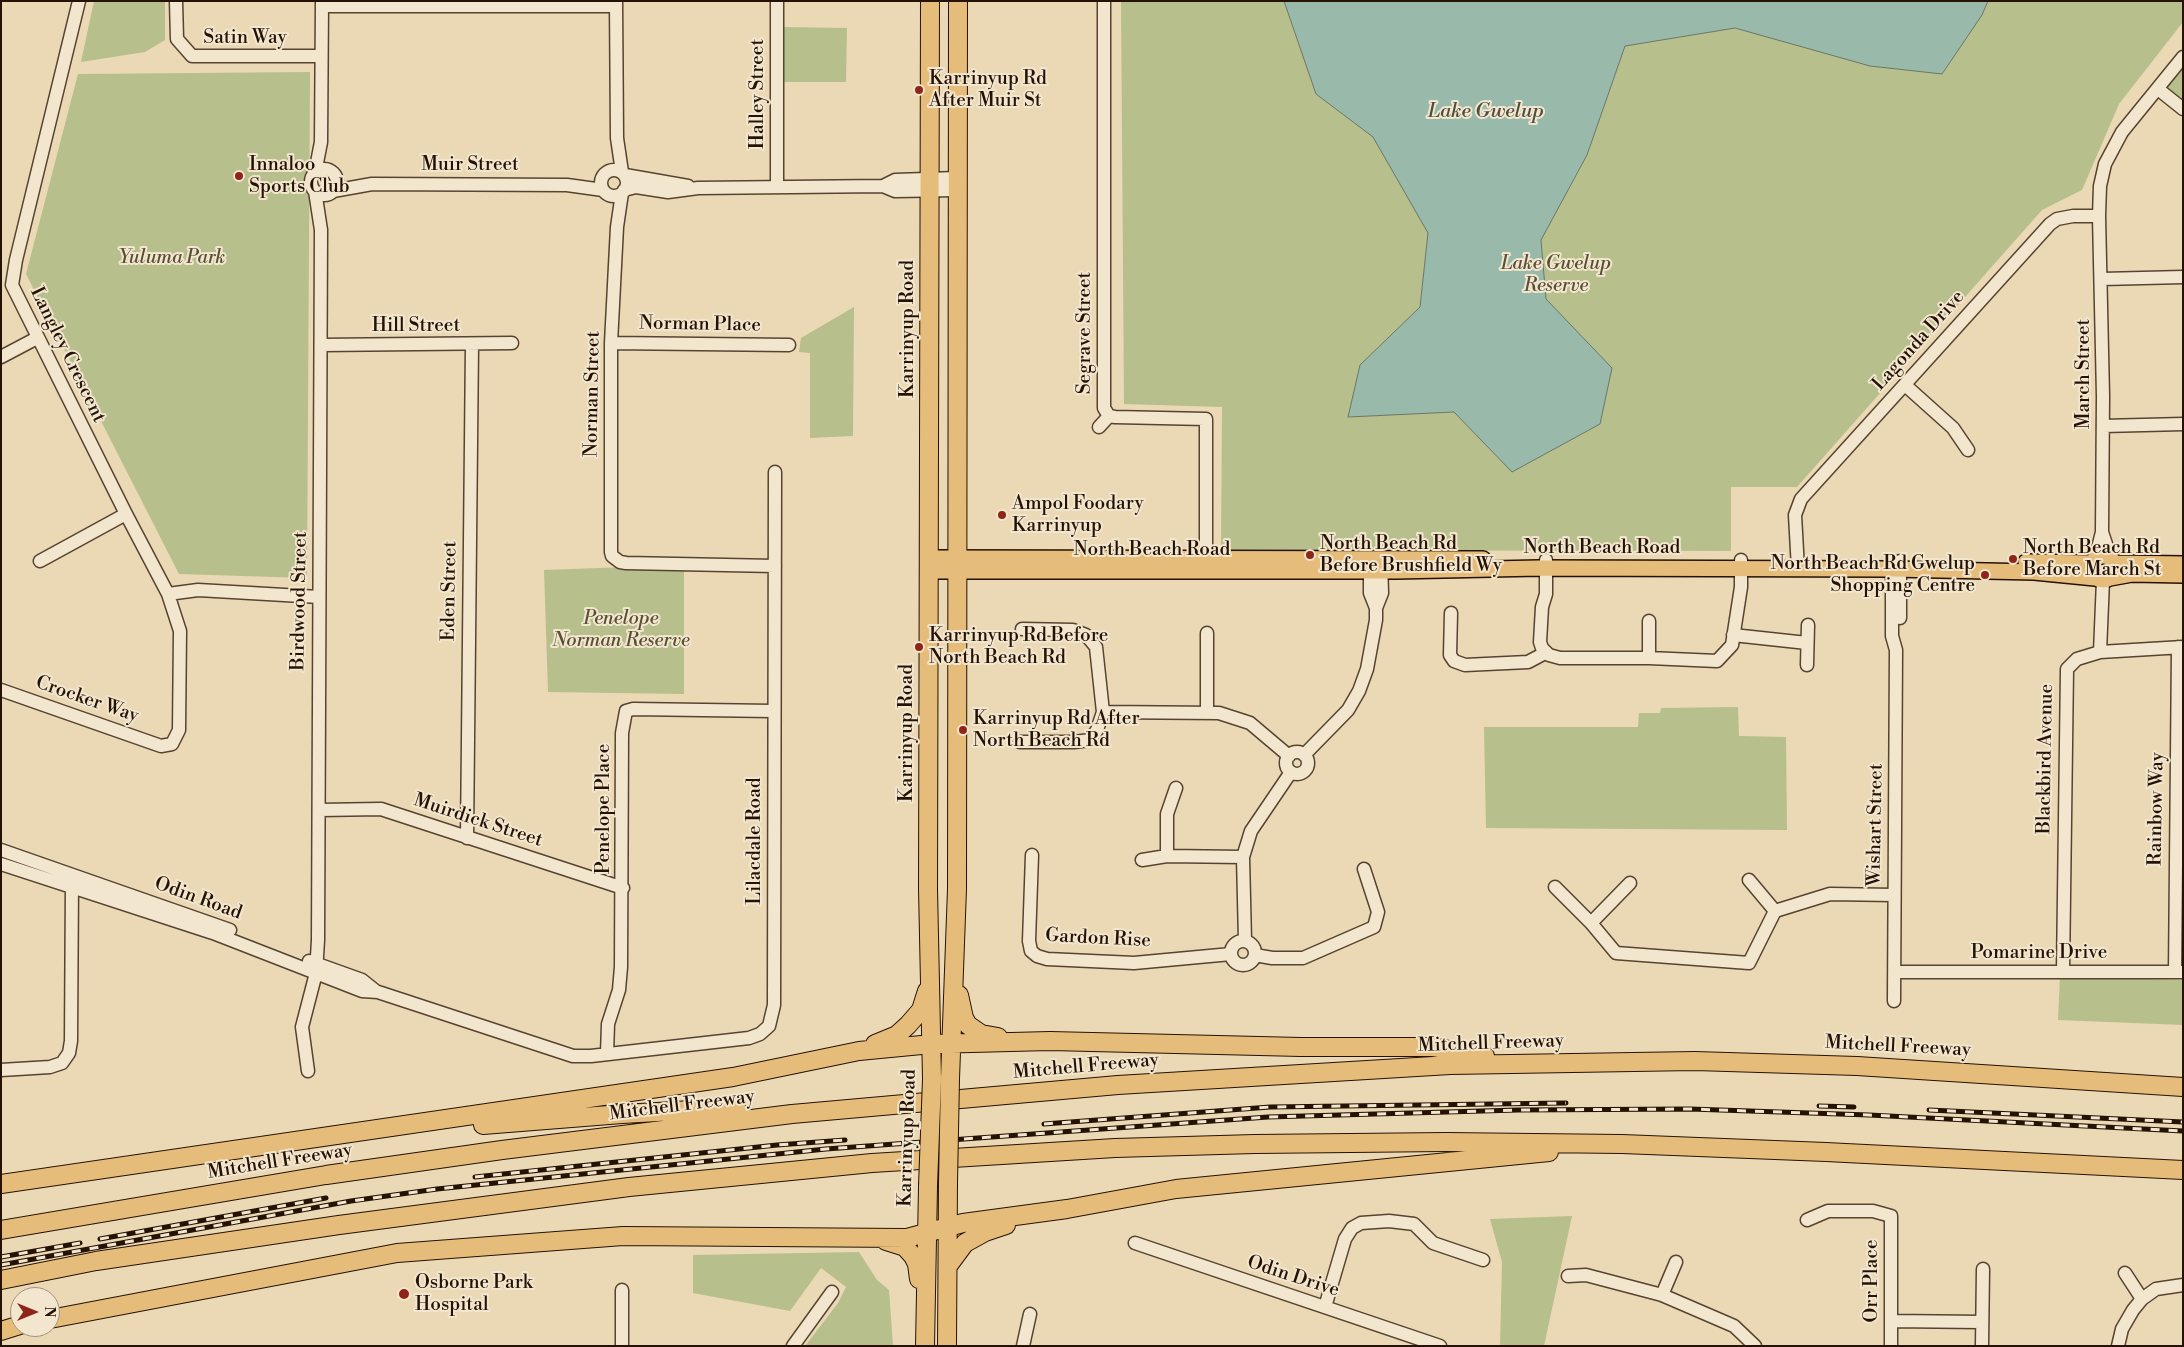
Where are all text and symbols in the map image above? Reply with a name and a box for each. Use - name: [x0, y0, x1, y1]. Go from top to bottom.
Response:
- street label: Satin Way: [203, 27, 287, 49]
- street label: Halley Street: [747, 39, 769, 149]
- place label: Karrinyup Rd After Muir St: [929, 68, 1047, 112]
- marker: Karrinyup Rd After Muir St: [913, 84, 925, 96]
- water label: Lake Gwelup: [1428, 100, 1544, 124]
- place label: Innaloo Sports Club: [249, 154, 350, 198]
- street label: Muir Street: [421, 154, 519, 176]
- marker: Innaloo Sports Club: [233, 170, 245, 182]
- park label: Yuluma Park: [119, 247, 225, 269]
- park label: Lake Gwelup Reserve: [1501, 253, 1611, 297]
- street label: Karrinyup Road: [897, 260, 919, 398]
- street label: Segrave Street: [1074, 272, 1096, 394]
- street label: Langley Crescent: [24, 284, 110, 426]
- street label: Lagonda Drive: [1868, 286, 1970, 396]
- street label: Norman Place: [639, 313, 761, 337]
- street label: Hill Street: [372, 315, 460, 337]
- street label: March Street: [2073, 319, 2095, 429]
- street label: Norman Street: [580, 331, 606, 457]
- place label: Ampol Foodary Karrinyup: [1012, 493, 1144, 537]
- marker: Ampol Foodary Karrinyup: [996, 509, 1008, 521]
- street label: Birdwood Street: [287, 531, 313, 671]
- place label: North Beach Rd Before Brushfield Wy: [1320, 533, 1502, 577]
- street label: North Beach Road: [1524, 537, 1680, 559]
- place label: North Beach Rd Before March St: [2023, 537, 2161, 581]
- street label: North Beach Road: [1074, 539, 1230, 561]
- street label: Eden Street: [438, 541, 462, 641]
- marker: North Beach Rd Before Brushfield Wy: [1304, 549, 1316, 561]
- place label: North Beach Rd Gwelup Shopping Centre: [1770, 553, 1975, 597]
- marker: North Beach Rd Before March St: [2007, 553, 2019, 565]
- marker: North Beach Rd Gwelup Shopping Centre: [1979, 569, 1991, 581]
- park label: Penelope Norman Reserve: [552, 608, 690, 652]
- place label: Karrinyup Rd Before North Beach Rd: [929, 625, 1108, 669]
- marker: Karrinyup Rd Before North Beach Rd: [913, 641, 925, 653]
- street label: Karrinyup Road: [896, 664, 918, 802]
- street label: Crocker Way: [32, 672, 142, 728]
- street label: Blackbird Avenue: [2033, 684, 2059, 834]
- place label: Karrinyup Rd After North Beach Rd: [973, 708, 1140, 752]
- marker: Karrinyup Rd After North Beach Rd: [957, 724, 969, 736]
- street label: Penelope Place: [593, 744, 615, 874]
- street label: Rainbow Way: [2145, 752, 2169, 866]
- street label: Wishart Street: [1864, 763, 1888, 887]
- street label: Lilacdale Road: [744, 777, 766, 905]
- street label: Muirdick Street: [411, 789, 545, 853]
- street label: Odin Road: [151, 873, 245, 925]
- street label: Gardon Rise: [1045, 925, 1151, 953]
- street label: Pomarine Drive: [1971, 942, 2107, 964]
- street label: Mitchell Freeway: [1418, 1030, 1564, 1058]
- street label: Mitchell Freeway: [1824, 1032, 1972, 1062]
- street label: Mitchell Freeway: [1012, 1049, 1160, 1085]
- street label: Karrinyup Road: [894, 1069, 922, 1207]
- street label: Mitchell Freeway: [608, 1086, 756, 1126]
- street label: Mitchell Freeway: [206, 1139, 354, 1185]
- street label: Orr Place: [1861, 1240, 1883, 1322]
- street label: Odin Drive: [1244, 1251, 1342, 1303]
- place label: Osborne Park Hospital: [415, 1272, 533, 1316]
- north arrow: [10, 1287, 60, 1337]
- marker: Osborne Park Hospital: [397, 1287, 411, 1301]
- text: N: [40, 1306, 58, 1318]

